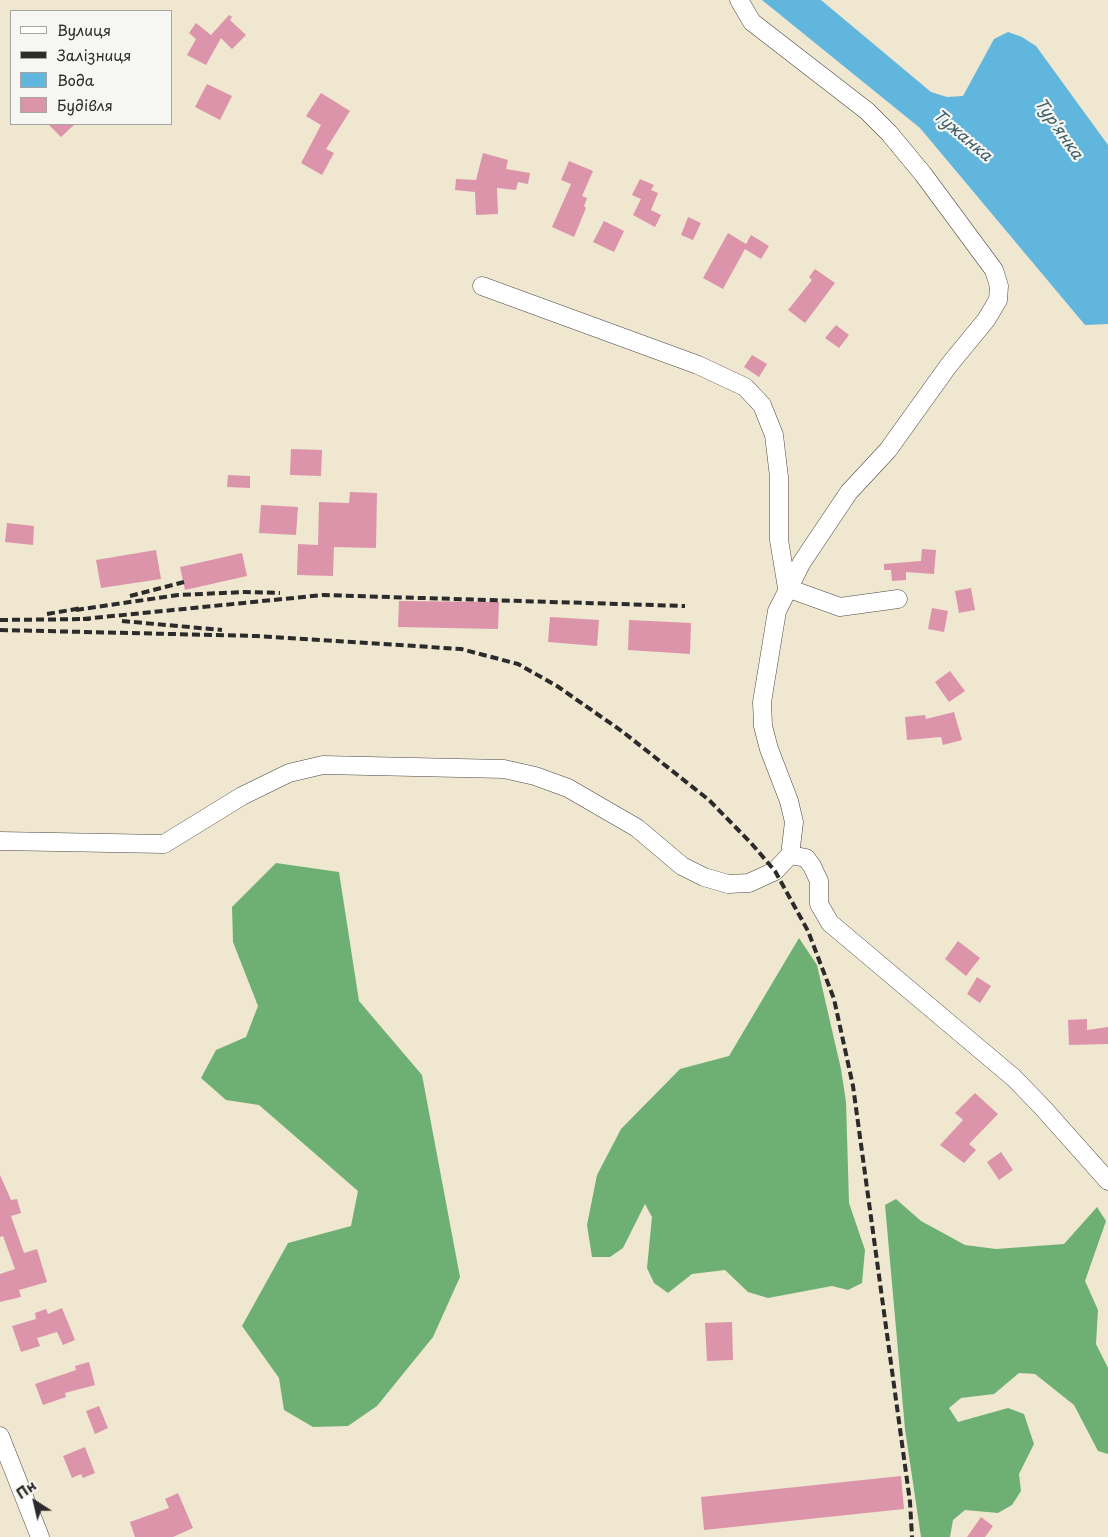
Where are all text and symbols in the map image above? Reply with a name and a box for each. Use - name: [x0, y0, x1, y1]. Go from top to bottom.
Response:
- legend: [10, 10, 172, 125]
- text: Вулиця: [57, 18, 111, 41]
- text: Залізниця: [57, 43, 131, 66]
- text: Вода: [57, 68, 94, 91]
- text: Будівля: [57, 93, 113, 116]
- water label: Тур'янка: [1030, 95, 1086, 163]
- water label: Тужанка: [929, 106, 995, 166]
- text: Пн: [12, 1475, 40, 1504]
- north arrow: [10, 1477, 60, 1527]

